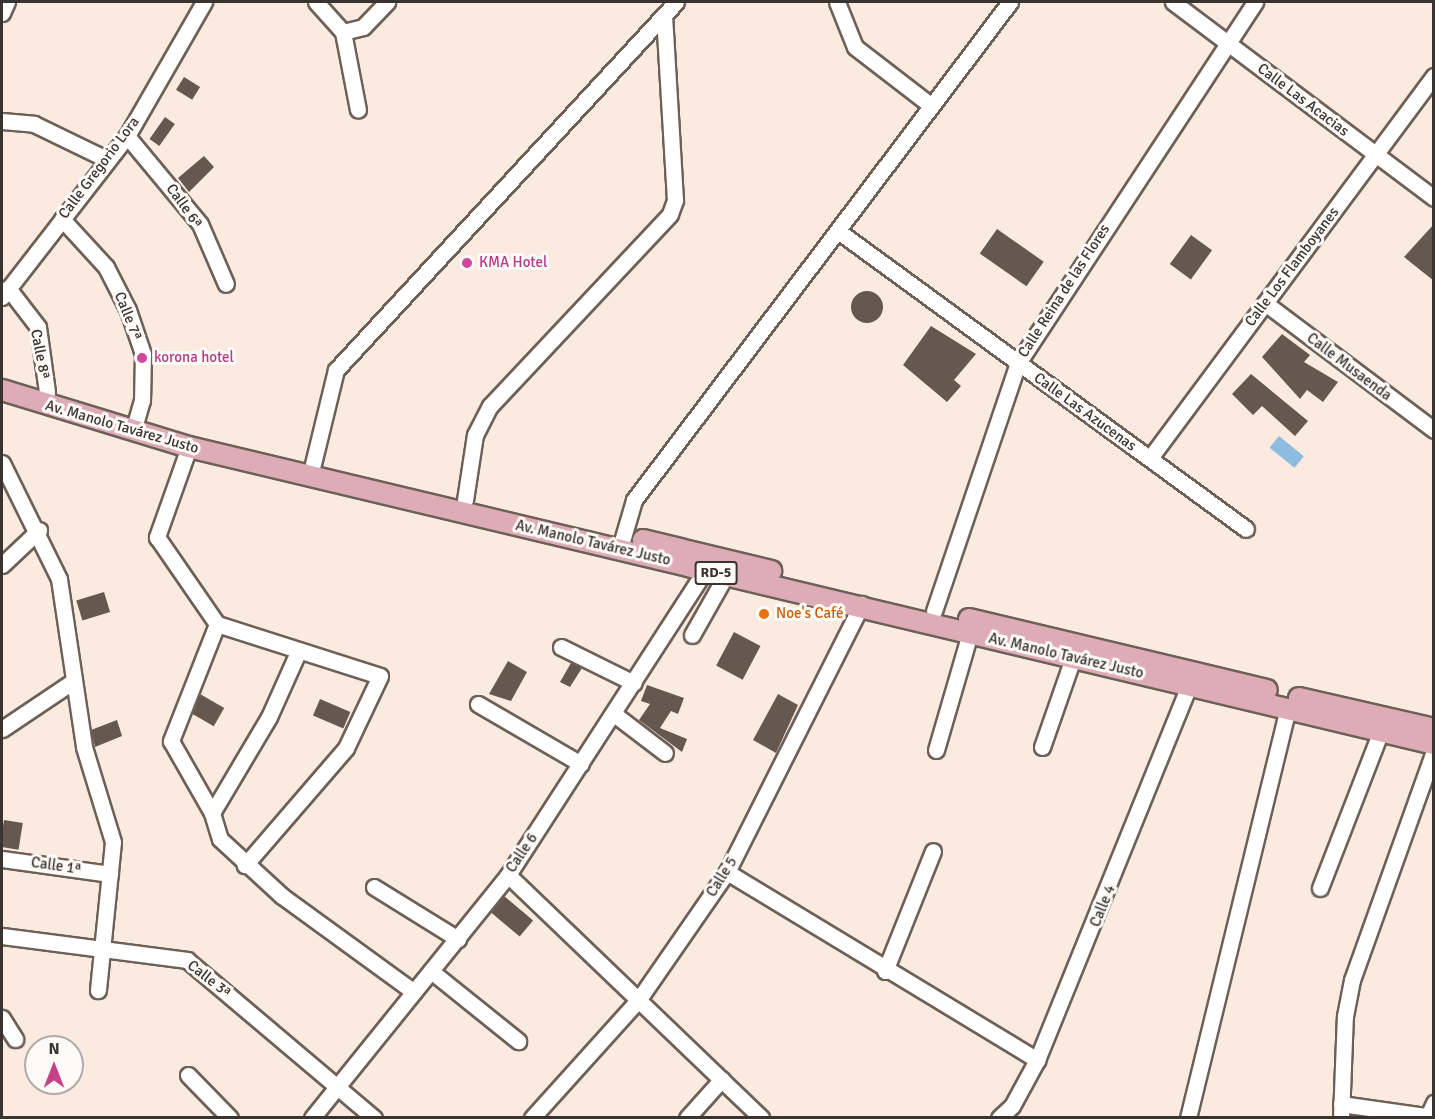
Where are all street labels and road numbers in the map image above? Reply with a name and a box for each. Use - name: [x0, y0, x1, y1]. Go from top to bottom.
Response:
- street label: Calle Las Acacias: [1254, 60, 1352, 140]
- street label: Calle Gregorio Lora: [55, 113, 143, 223]
- street label: Calle 6ª: [162, 180, 206, 232]
- street label: Calle Los Flamboyanes: [1241, 204, 1343, 330]
- street label: Calle Reina de las Flores: [1014, 221, 1114, 361]
- street label: Calle 7ª: [110, 289, 146, 343]
- street label: Calle 8ª: [26, 328, 54, 380]
- street label: Calle Musaenda: [1303, 329, 1395, 405]
- street label: Calle Las Azucenas: [1030, 369, 1140, 455]
- street label: Av. Manolo Tavárez Justo: [43, 397, 201, 457]
- street label: Av. Manolo Tavárez Justo: [514, 516, 672, 570]
- road number: RD-5: [694, 562, 738, 584]
- street label: Av. Manolo Tavárez Justo: [987, 629, 1145, 683]
- street label: Calle 6: [502, 830, 542, 876]
- street label: Calle 1ª: [30, 854, 82, 878]
- street label: Calle 5: [703, 854, 741, 900]
- street label: Calle 4: [1086, 882, 1120, 930]
- street label: Calle 3ª: [184, 956, 234, 1002]

